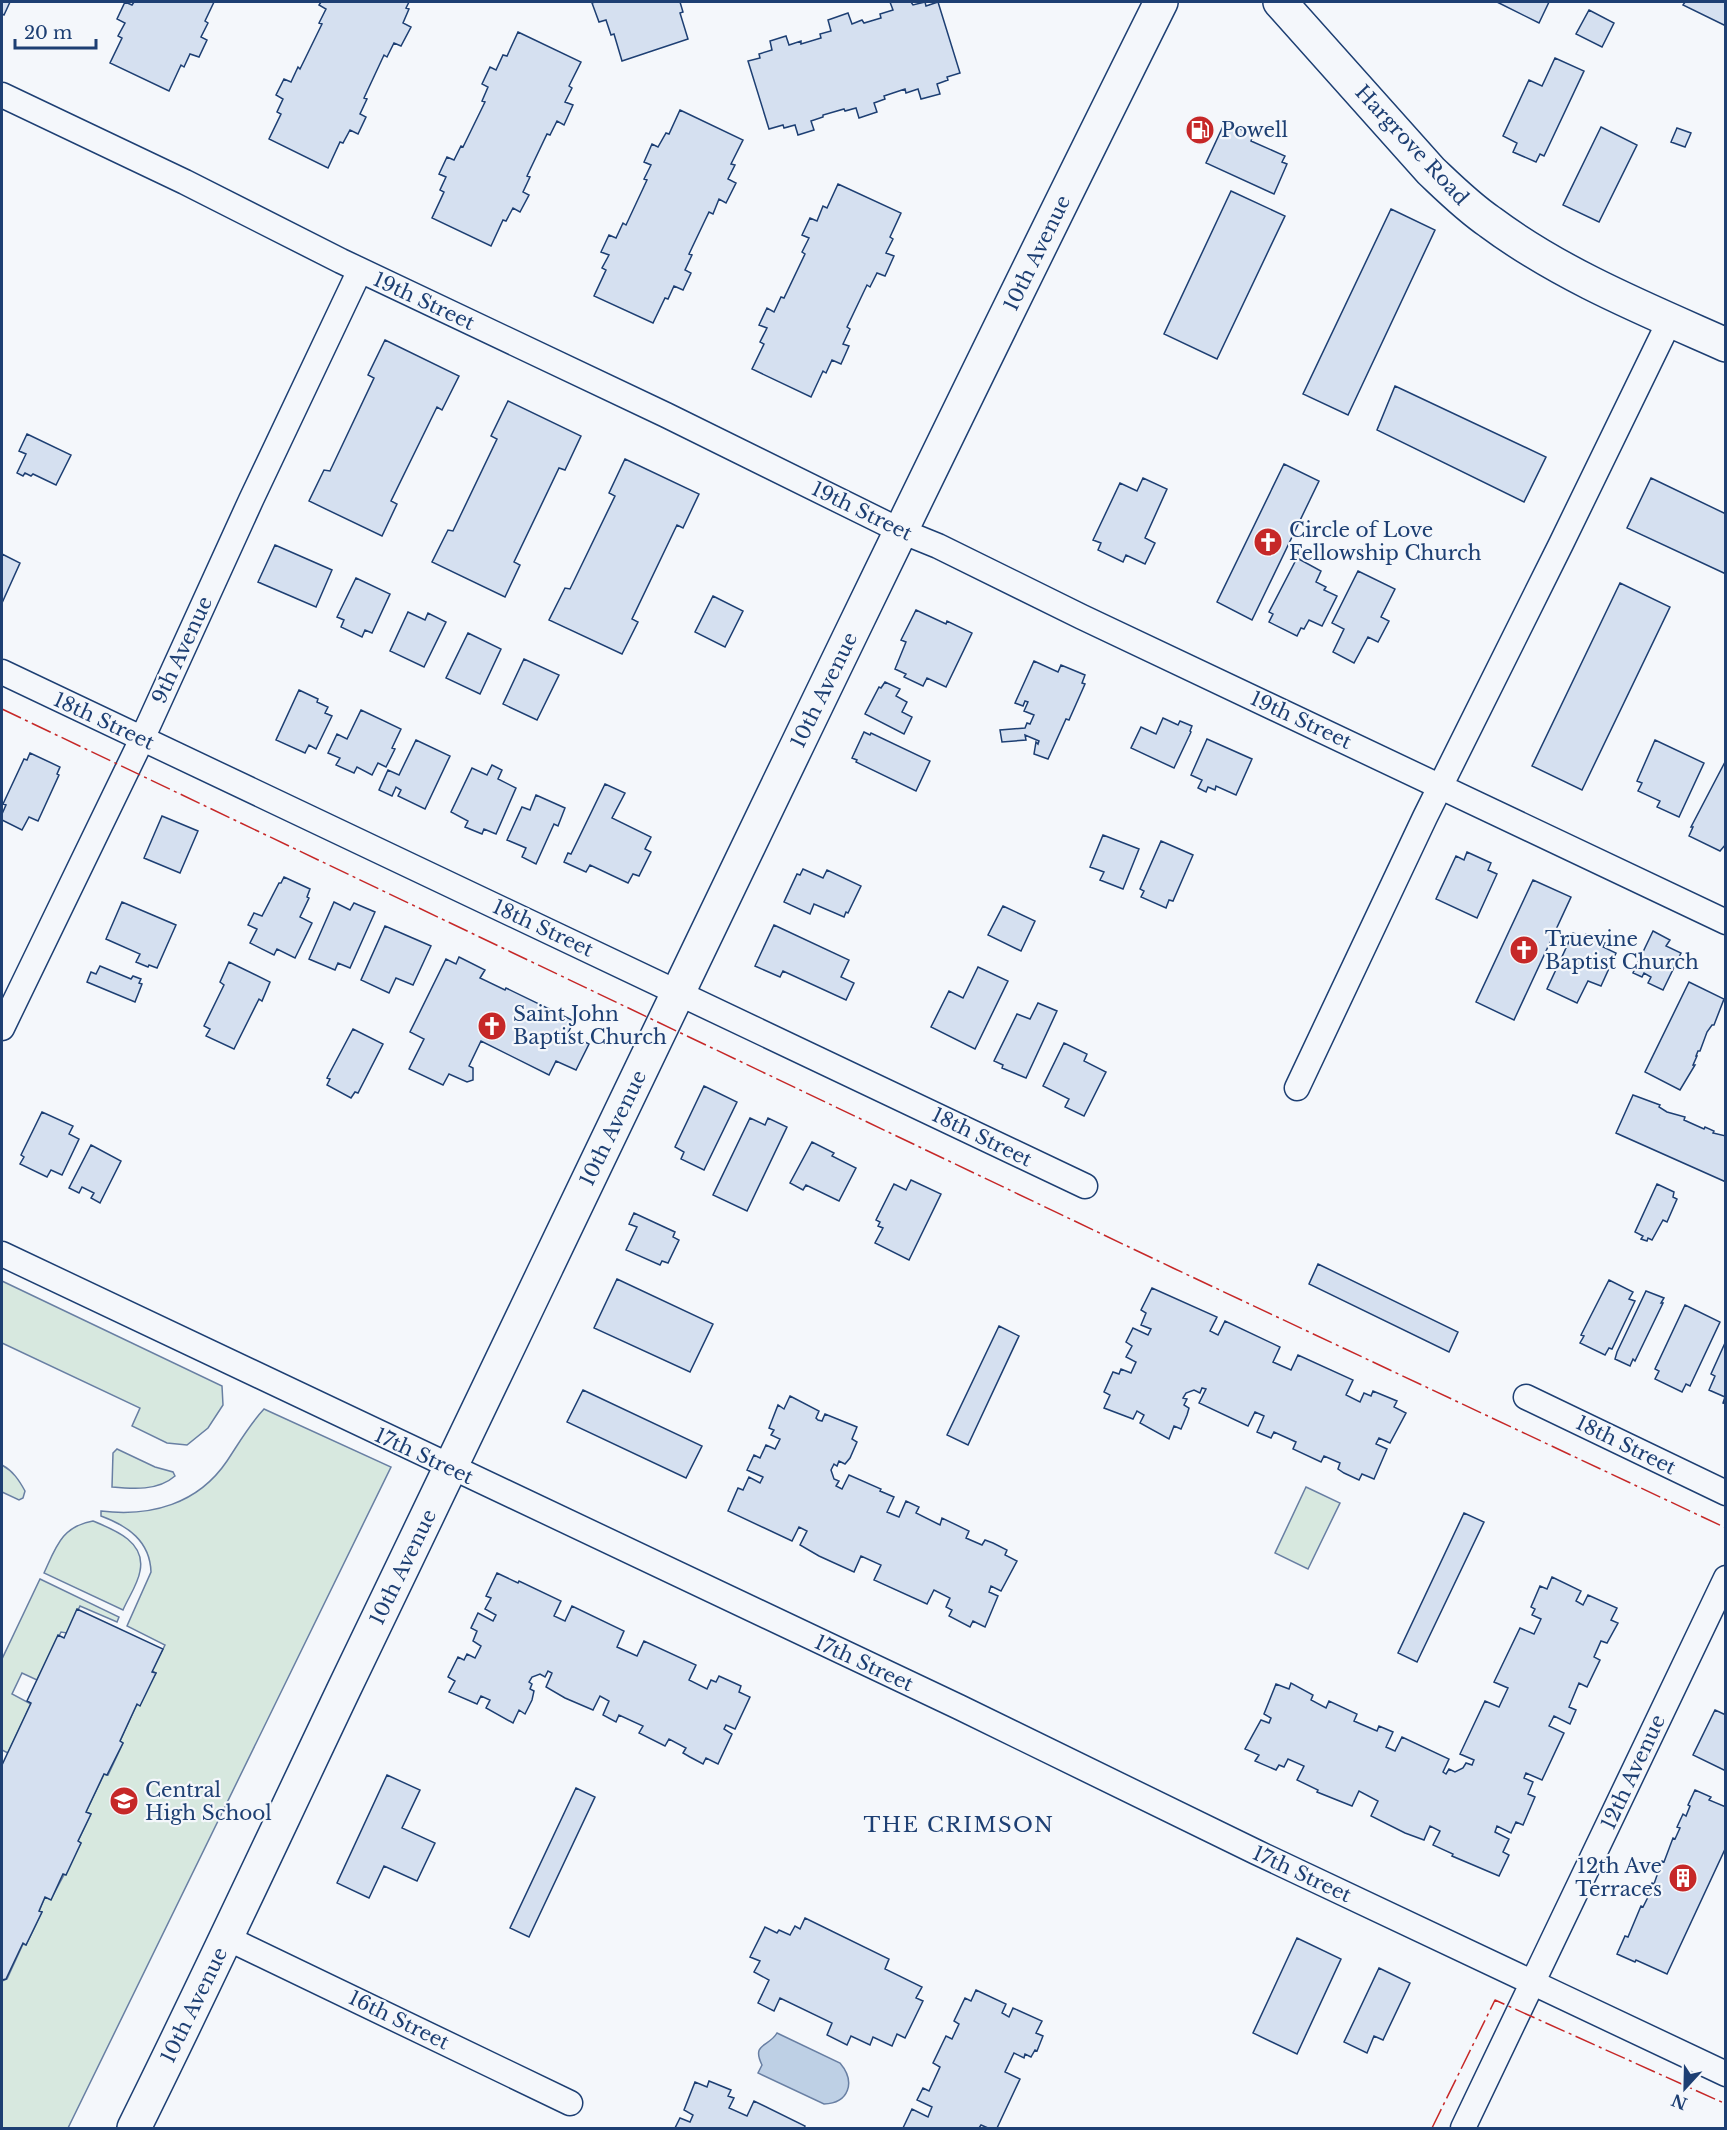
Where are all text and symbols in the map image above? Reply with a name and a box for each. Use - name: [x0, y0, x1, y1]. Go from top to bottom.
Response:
- scale bar: [15, 12, 96, 50]
- text: 20 m: [24, 22, 72, 44]
- street label: Hargrove Road: [1350, 80, 1474, 210]
- fuel station icon: Powell: [1184, 114, 1216, 146]
- place label: Powell: [1221, 118, 1288, 142]
- street label: 10th Avenue: [999, 191, 1075, 315]
- street label: 19th Street: [370, 267, 479, 335]
- street label: 19th Street: [808, 476, 917, 546]
- place label: Circle of Love Fellowship Church: [1289, 518, 1482, 565]
- church icon: Circle of Love Fellowship Church: [1252, 526, 1284, 558]
- street label: 9th Avenue: [147, 593, 217, 707]
- street label: 10th Avenue: [786, 628, 862, 752]
- street label: 19th Street: [1247, 686, 1356, 754]
- street label: 18th Street: [50, 687, 159, 755]
- street label: 18th Street: [489, 894, 598, 962]
- place label: Truevine Baptist Church: [1545, 927, 1699, 974]
- church icon: Truevine Baptist Church: [1508, 934, 1540, 966]
- place label: Saint John Baptist Church: [513, 1002, 667, 1049]
- church icon: Saint John Baptist Church: [476, 1010, 508, 1042]
- street label: 10th Avenue: [575, 1066, 651, 1190]
- street label: 18th Street: [928, 1102, 1036, 1172]
- street label: 18th Street: [1572, 1410, 1680, 1480]
- street label: 17th Street: [371, 1423, 478, 1489]
- street label: 10th Avenue: [365, 1505, 441, 1629]
- street label: 17th Street: [811, 1630, 918, 1696]
- street label: 12th Avenue: [1596, 1711, 1670, 1833]
- place label: Central High School: [145, 1778, 272, 1825]
- school or university icon: Central High School: [108, 1785, 140, 1817]
- district label: THE CRIMSON: [863, 1812, 1055, 1838]
- street label: 17th Street: [1249, 1841, 1356, 1907]
- place label: 12th Ave Terraces: [1575, 1854, 1662, 1901]
- building icon: 12th Ave Terraces: [1667, 1862, 1699, 1894]
- street label: 10th Avenue: [156, 1943, 232, 2067]
- street label: 16th Street: [345, 1985, 454, 2055]
- north arrow: [1655, 2058, 1715, 2118]
- text: N: [1669, 2090, 1690, 2114]

